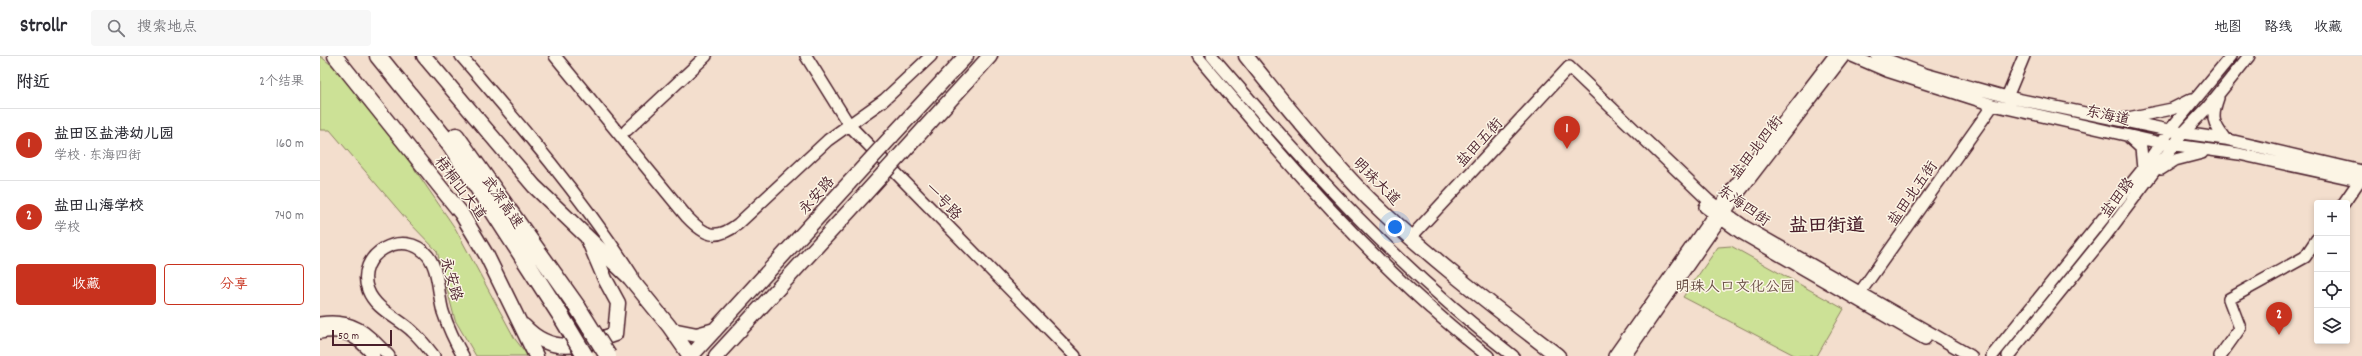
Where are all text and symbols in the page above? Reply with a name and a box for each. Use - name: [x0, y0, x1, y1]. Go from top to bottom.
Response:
- search box: [91, 10, 371, 46]
- text: Strollr: [20, 14, 67, 41]
- icon: search: [105, 17, 127, 39]
- text: 搜索地点: [137, 17, 197, 39]
- text: 地图: [2214, 18, 2242, 38]
- text: 路线: [2264, 18, 2292, 38]
- text: 收藏: [2314, 18, 2342, 38]
- text: 附近: [16, 72, 50, 96]
- text: 2个结果: [259, 73, 304, 92]
- street label: 东海道: [2083, 101, 2132, 133]
- street label: 盐田北四街: [1726, 112, 1789, 185]
- street label: 盐田五街: [1452, 114, 1509, 173]
- pin: 1: [1554, 116, 1580, 149]
- text: 盐田区盐港幼儿园: [54, 124, 174, 146]
- text: 1: [28, 135, 30, 154]
- text: 160 m: [276, 135, 304, 154]
- text: 学校 · 东海四街: [54, 147, 141, 166]
- street label: 梧桐山大道: [428, 153, 491, 226]
- street label: 明珠大道: [1347, 153, 1405, 211]
- street label: 盐田北五街: [1883, 157, 1944, 231]
- street label: 武深高速: [475, 172, 528, 234]
- street label: 永安路: [794, 172, 841, 220]
- street label: 盐田路: [2096, 174, 2141, 223]
- street label: 一号路: [919, 179, 966, 226]
- street label: 东海四街: [1712, 180, 1774, 233]
- text: 盐田山海学校: [54, 196, 144, 218]
- map controls: [2314, 200, 2350, 344]
- button: +: [2314, 200, 2350, 236]
- text: 2: [26, 207, 32, 226]
- text: 740 m: [275, 207, 304, 226]
- district label: 盐田街道: [1789, 214, 1865, 241]
- your location: [1385, 217, 1405, 237]
- text: 学校: [54, 219, 80, 238]
- button: −: [2314, 236, 2350, 272]
- street label: 永安路: [433, 255, 467, 304]
- button: 收藏: [16, 264, 156, 305]
- button: 分享: [164, 264, 304, 305]
- button: locate: [2314, 272, 2350, 308]
- park label: 明珠人口文化公园: [1675, 277, 1795, 299]
- pin: 2: [2266, 302, 2292, 335]
- button: layers: [2314, 308, 2350, 344]
- scale bar: [332, 328, 392, 347]
- text: 50 m: [338, 329, 359, 345]

